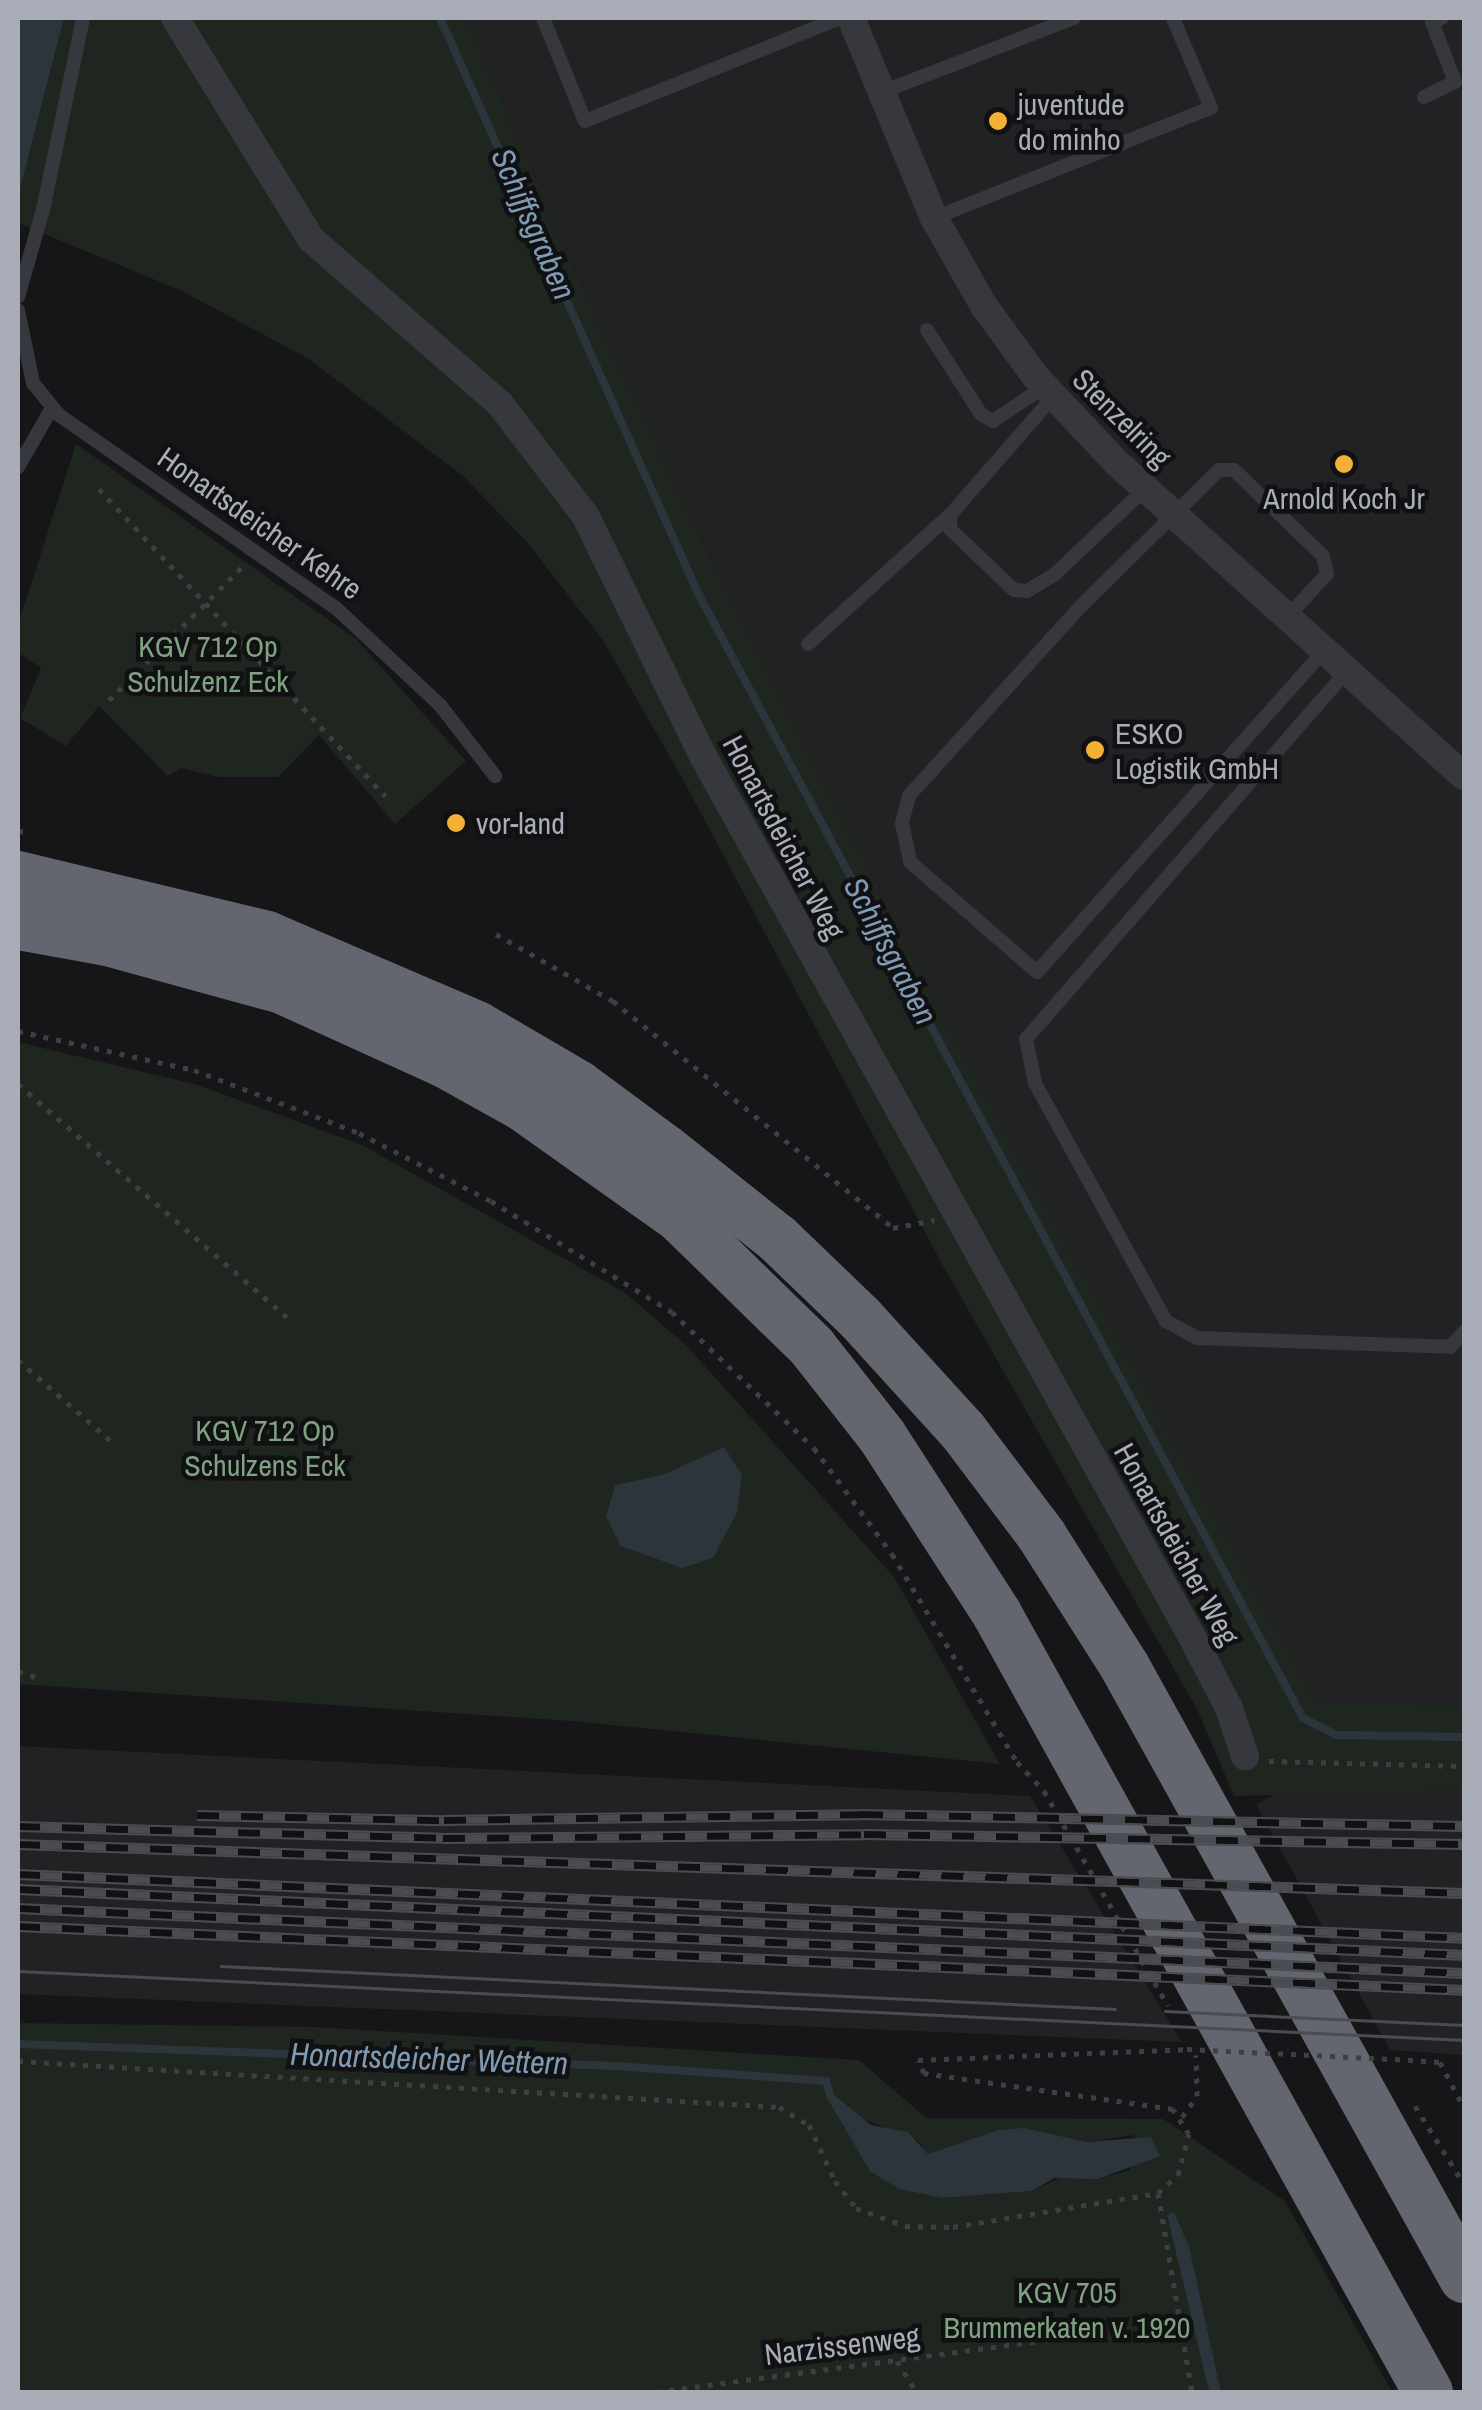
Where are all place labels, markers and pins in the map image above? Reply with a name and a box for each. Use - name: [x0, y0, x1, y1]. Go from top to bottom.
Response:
- place label: juventude do minho: [1018, 86, 1125, 156]
- marker: juventude do minho: [987, 110, 1009, 132]
- marker: Arnold Koch Jr: [1333, 453, 1355, 475]
- place label: Arnold Koch Jr: [1263, 480, 1425, 516]
- place label: ESKO Logistik GmbH: [1115, 715, 1279, 786]
- marker: ESKO Logistik GmbH: [1084, 739, 1106, 761]
- place label: vor-land: [476, 805, 565, 841]
- marker: vor-land: [445, 812, 467, 834]

